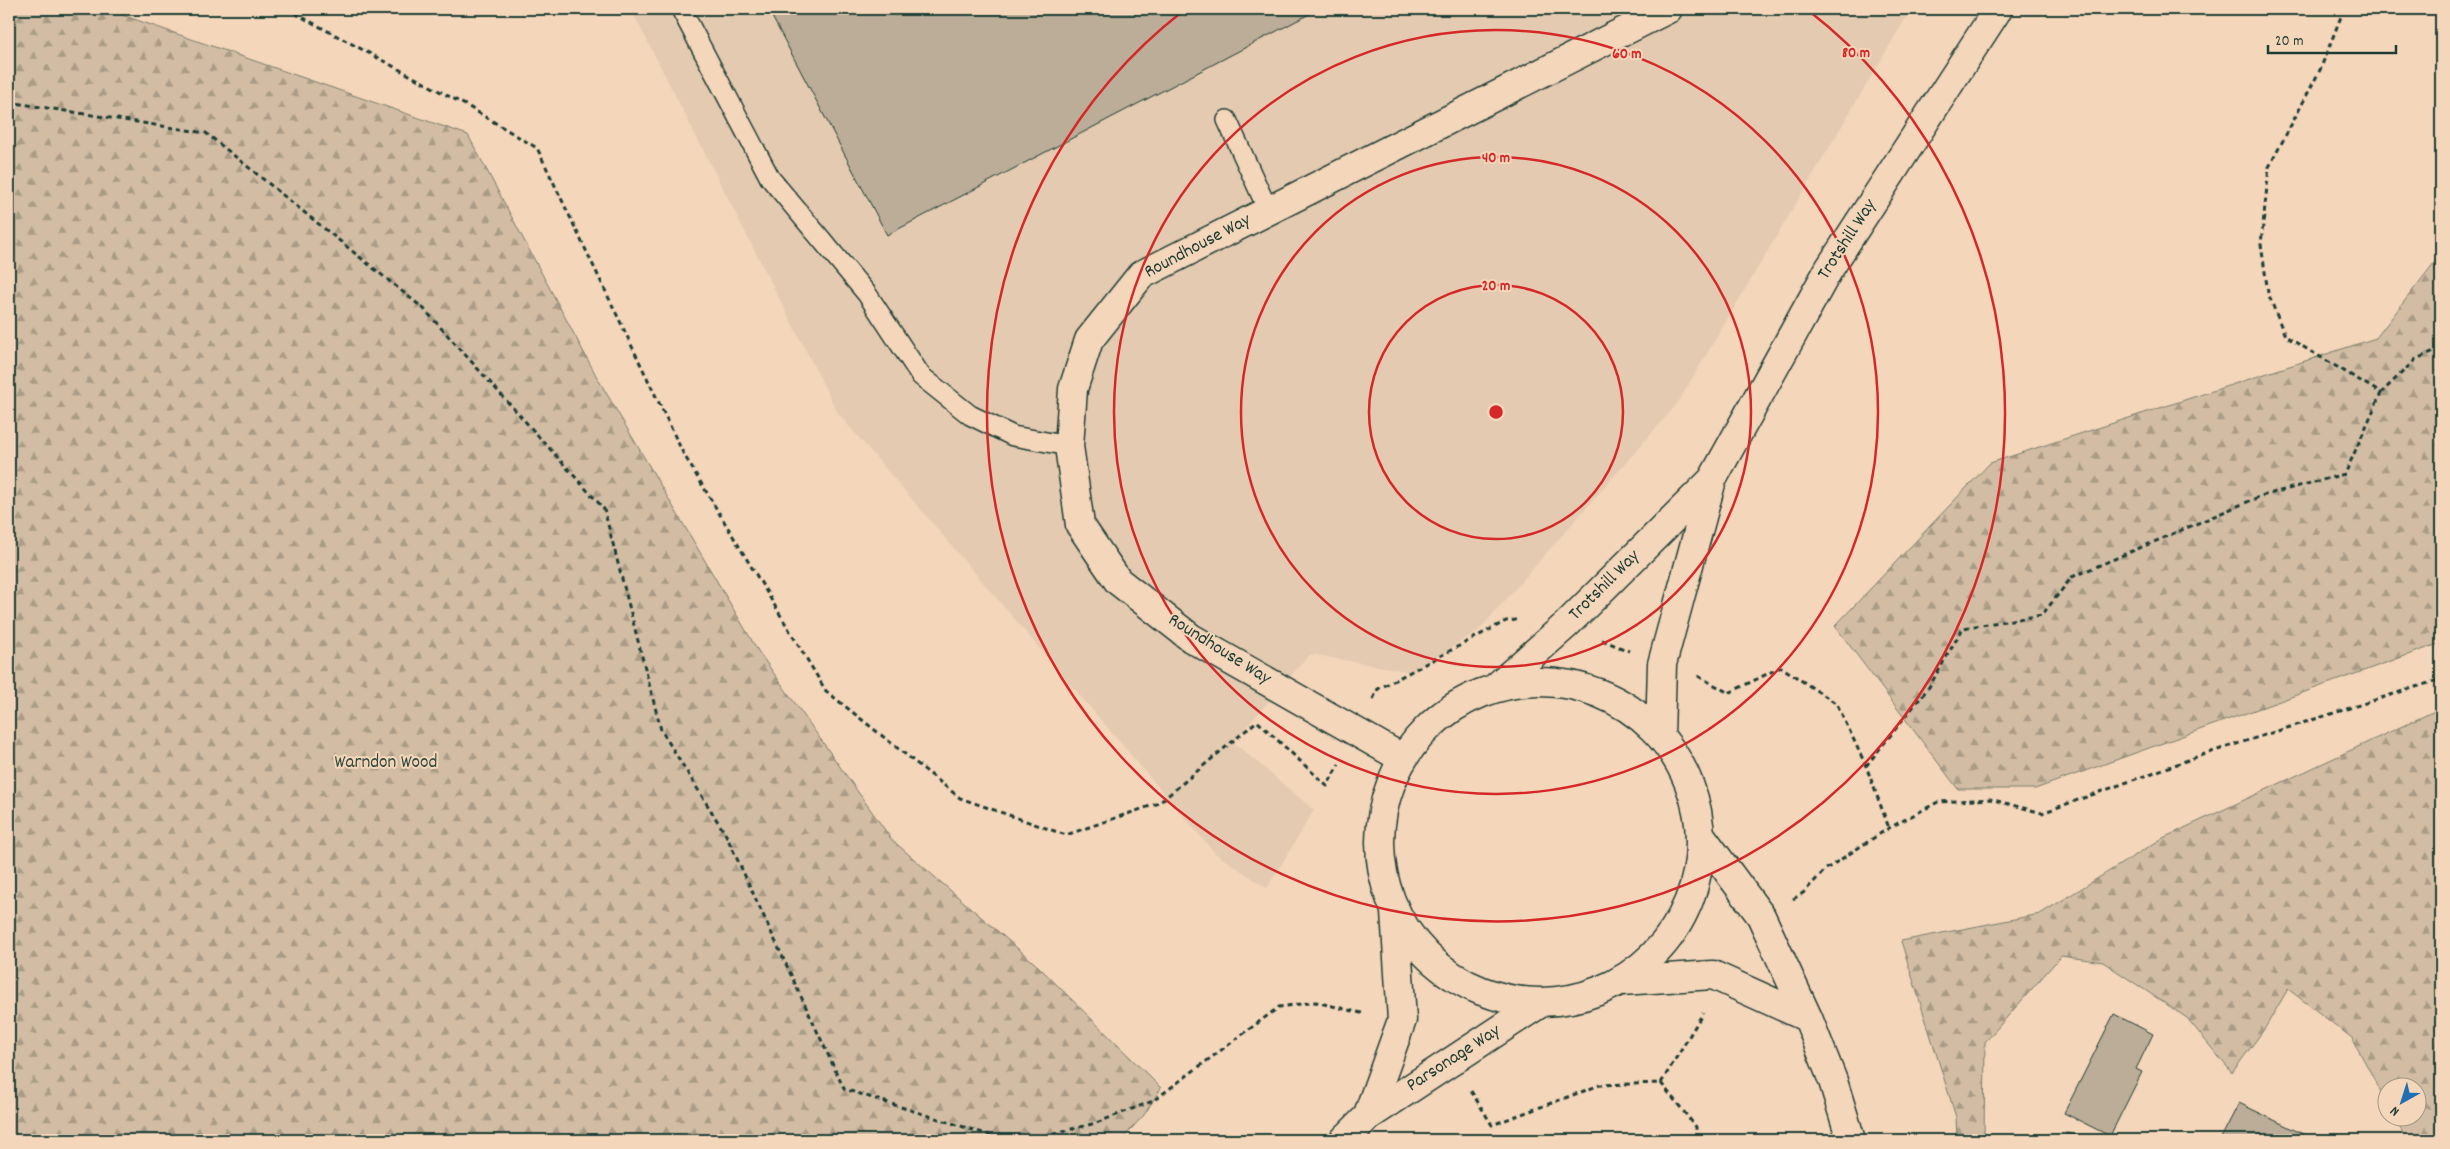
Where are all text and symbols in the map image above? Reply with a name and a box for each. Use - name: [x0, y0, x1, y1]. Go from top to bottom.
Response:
- scale bar: [2268, 22, 2395, 54]
- text: 20 m: [2275, 31, 2303, 53]
- text: 80 m: [1842, 43, 1870, 65]
- text: 60 m: [1612, 44, 1642, 66]
- text: 40 m: [1482, 148, 1510, 170]
- street label: Trotshill Way: [1812, 194, 1884, 286]
- street label: Roundhouse Way: [1140, 207, 1256, 286]
- text: 20 m: [1482, 276, 1510, 298]
- centre of rings: [1487, 403, 1505, 421]
- street label: Trotshill Way: [1563, 544, 1647, 628]
- street label: Roundhouse Way: [1162, 608, 1276, 693]
- park label: Warndon Wood: [335, 750, 437, 777]
- street label: Parsonage Way: [1402, 1018, 1507, 1100]
- north arrow: [2378, 1076, 2428, 1126]
- text: N: [2386, 1101, 2404, 1120]

